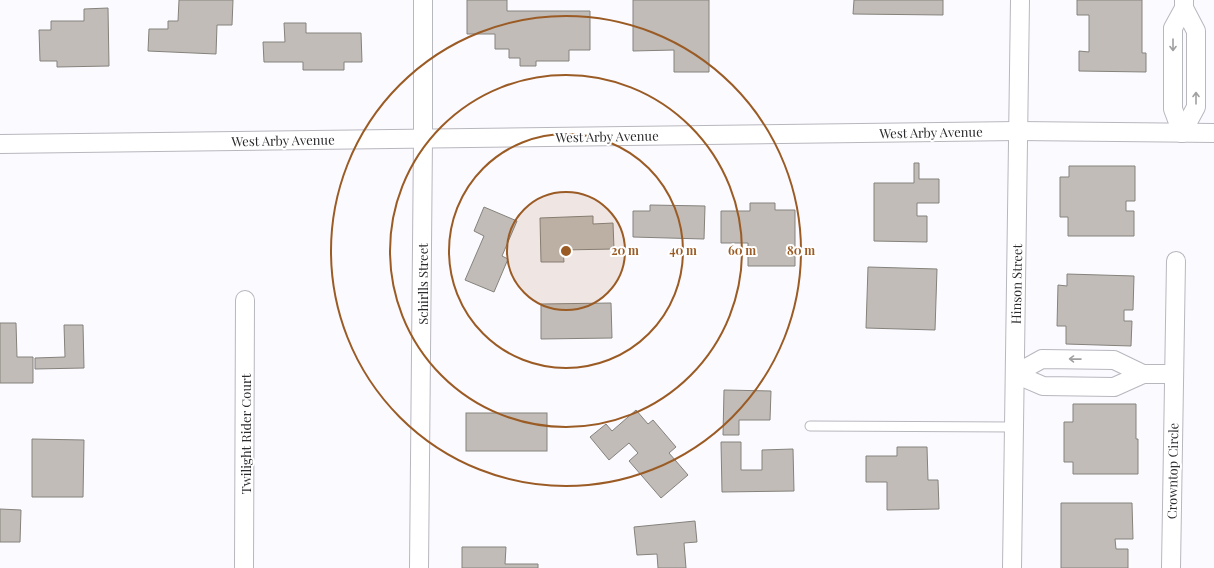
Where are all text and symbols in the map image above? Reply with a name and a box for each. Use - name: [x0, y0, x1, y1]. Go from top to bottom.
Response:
- one-way arrow: [1169, 38, 1177, 51]
- one-way arrow: [1192, 92, 1200, 105]
- street label: West Arby Avenue: [878, 123, 983, 141]
- street label: West Arby Avenue: [554, 127, 659, 145]
- street label: West Arby Avenue: [230, 131, 335, 149]
- text: 20 m: [611, 242, 639, 258]
- text: 40 m: [669, 242, 697, 258]
- text: 60 m: [728, 242, 756, 258]
- text: 80 m: [787, 242, 815, 258]
- street label: Schirlls Street: [414, 243, 431, 325]
- street label: Hinson Street: [1007, 243, 1025, 324]
- centre of rings: [559, 244, 573, 258]
- one-way arrow: [1069, 355, 1082, 363]
- street label: Twilight Rider Court: [237, 373, 254, 494]
- street label: Crowntop Circle: [1163, 422, 1181, 519]

